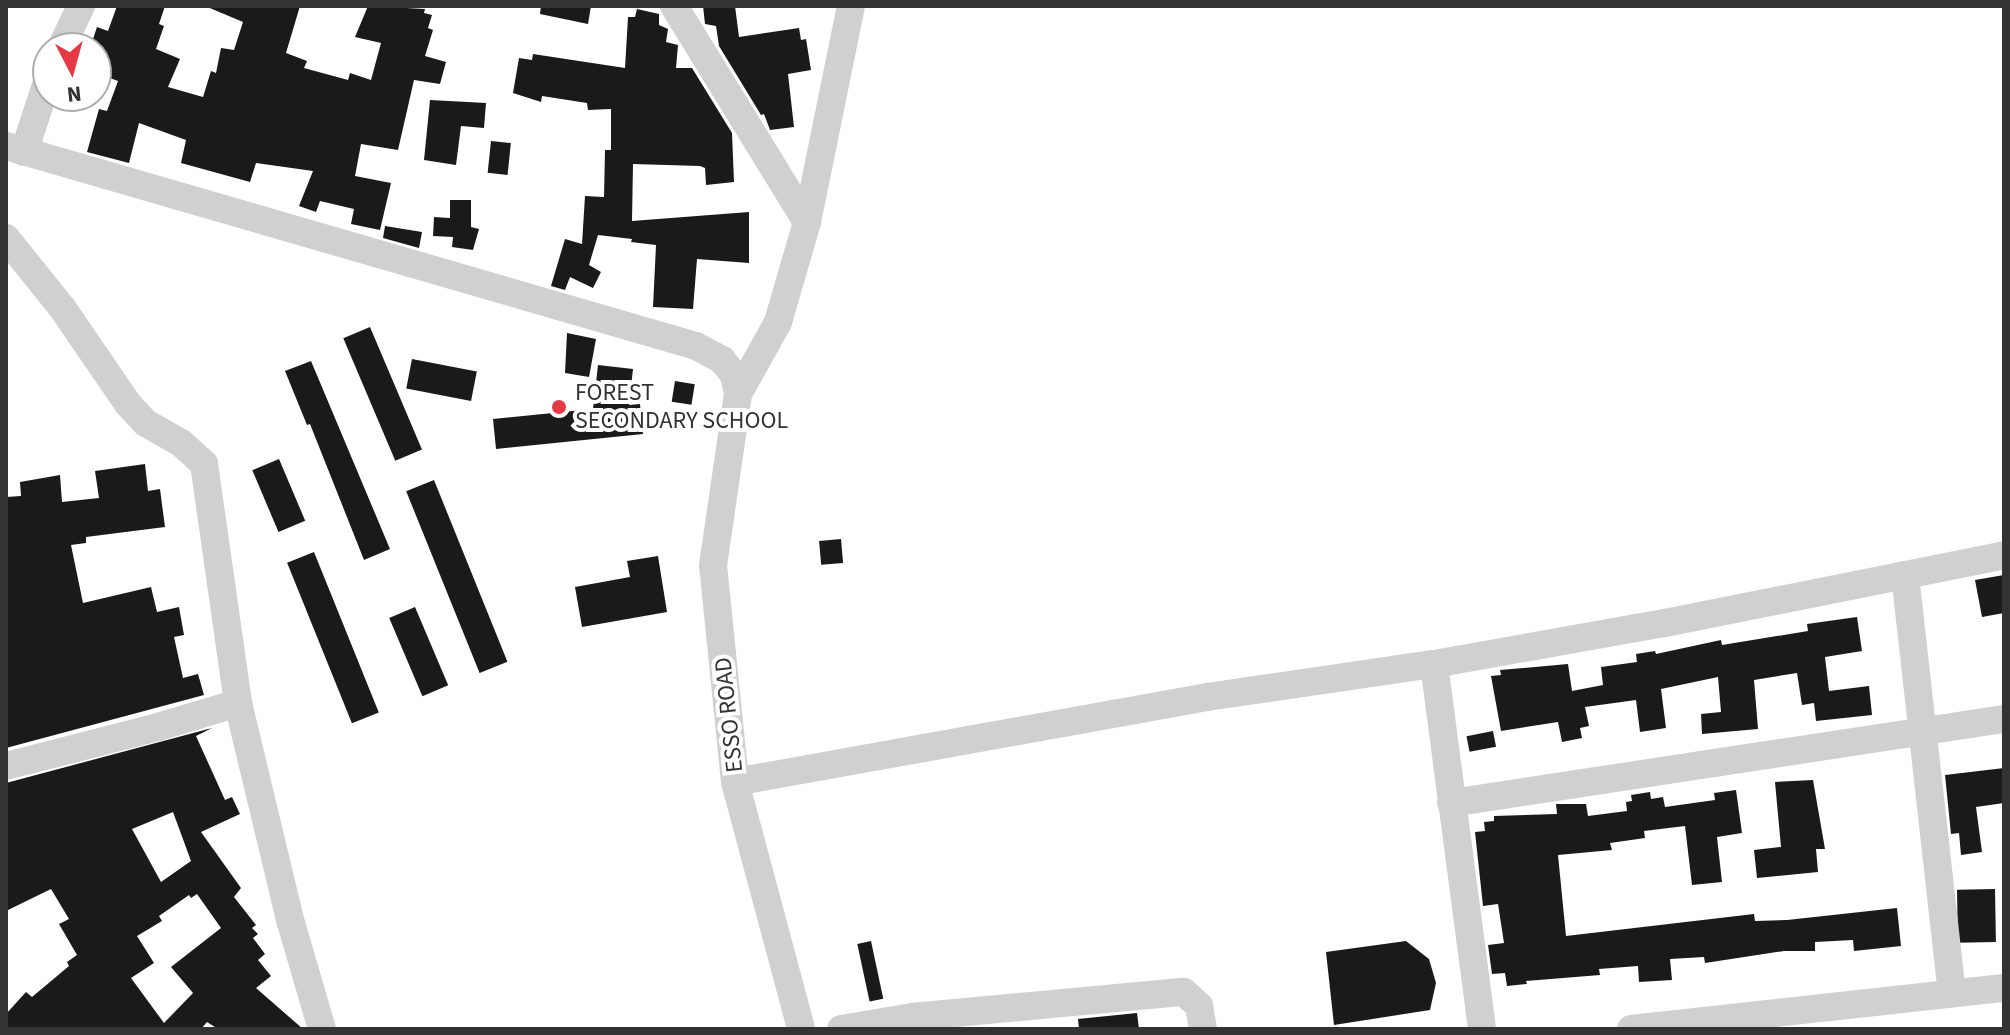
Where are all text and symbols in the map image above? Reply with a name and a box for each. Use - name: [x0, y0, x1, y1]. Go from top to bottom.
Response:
- north arrow: [32, 32, 112, 112]
- text: N: [65, 77, 83, 111]
- place label: FOREST SECONDARY SCHOOL: [575, 379, 788, 435]
- marker: FOREST SECONDARY SCHOOL: [550, 398, 568, 416]
- street label: ESSO ROAD: [709, 656, 749, 774]

